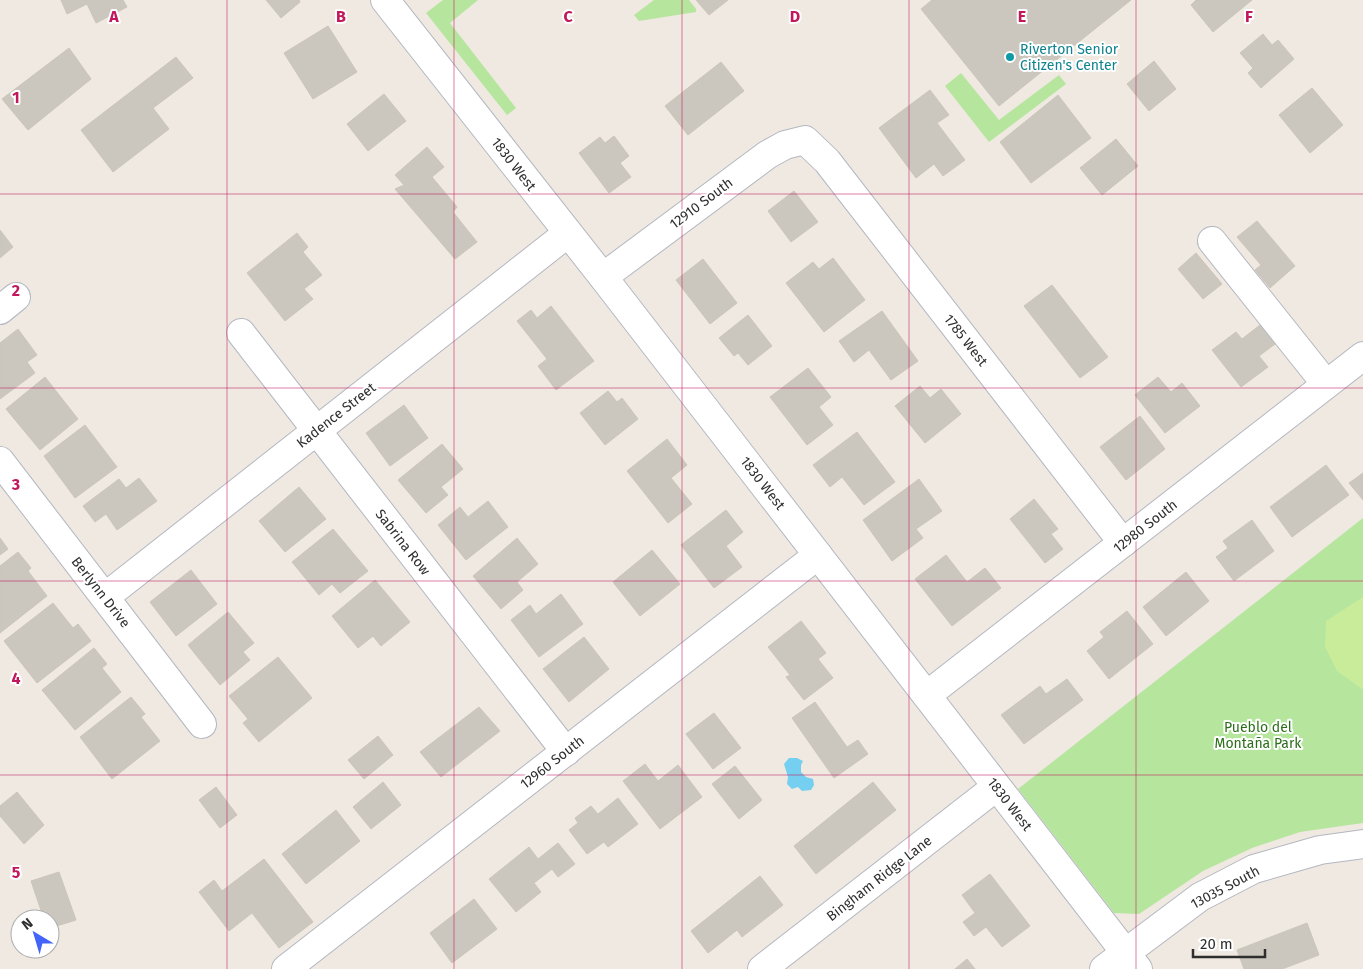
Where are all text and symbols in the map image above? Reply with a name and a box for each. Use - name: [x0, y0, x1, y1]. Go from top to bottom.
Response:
- text: A: [108, 7, 119, 26]
- text: B: [336, 7, 346, 26]
- text: C: [563, 7, 573, 26]
- text: D: [790, 7, 800, 26]
- text: E: [1018, 7, 1026, 26]
- text: F: [1245, 7, 1253, 26]
- place label: Riverton Senior Citizen's Center: [1020, 41, 1119, 74]
- marker: Riverton Senior Citizen's Center: [1004, 51, 1016, 63]
- text: 1: [12, 88, 20, 107]
- street label: 1830 West: [488, 134, 540, 195]
- street label: 12910 South: [666, 174, 736, 233]
- text: 2: [12, 281, 20, 300]
- street label: 1785 West: [940, 311, 992, 370]
- street label: Kadence Street: [293, 379, 380, 452]
- street label: 1830 West: [737, 453, 789, 514]
- text: 3: [11, 475, 20, 494]
- street label: 12980 South: [1110, 496, 1181, 557]
- street label: Sabrina Row: [372, 506, 434, 579]
- street label: Berlynn Drive: [68, 553, 134, 631]
- text: 4: [11, 669, 21, 688]
- park label: Pueblo del Montaña Park: [1215, 719, 1302, 752]
- street label: 12960 South: [517, 732, 588, 793]
- street label: 1830 West: [984, 774, 1036, 835]
- street label: Bingham Ridge Lane: [823, 832, 935, 925]
- street label: 13035 South: [1188, 862, 1263, 913]
- text: 5: [12, 863, 21, 882]
- north arrow: [10, 909, 60, 959]
- text: N: [18, 915, 36, 934]
- scale bar: [1193, 926, 1266, 958]
- text: 20 m: [1200, 935, 1233, 953]

